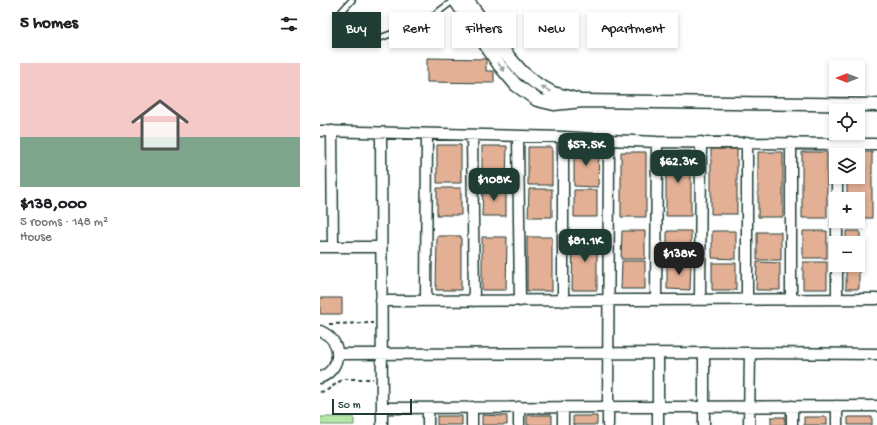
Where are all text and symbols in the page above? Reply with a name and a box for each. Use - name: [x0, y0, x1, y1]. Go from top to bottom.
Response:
- chip: Buy: [332, 12, 381, 48]
- chip: Rent: [389, 12, 444, 48]
- chip: Filters: [452, 12, 516, 48]
- chip: New: [524, 12, 579, 48]
- chip: Apartment: [587, 12, 678, 48]
- icon: filters: [278, 13, 300, 35]
- text: 5 homes: [20, 14, 78, 34]
- north arrow: [829, 60, 865, 96]
- map controls: [829, 60, 865, 272]
- one-way arrow: [497, 61, 506, 72]
- one-way arrow: [541, 86, 552, 93]
- icon: home: [124, 89, 196, 161]
- button: locate: [829, 104, 865, 140]
- pin: $57.5K: [553, 133, 619, 167]
- text: $57.5K: [567, 138, 605, 153]
- button: layers: [829, 148, 865, 184]
- pin: $62.3K: [645, 150, 711, 184]
- text: $62.3K: [660, 155, 696, 170]
- pin: $108K: [466, 168, 522, 202]
- text: $108K: [478, 173, 510, 188]
- button: +: [829, 192, 865, 228]
- text: $138,000: [20, 195, 87, 215]
- text: 5 rooms · 148 m²: [20, 215, 108, 230]
- pin: $81.1K: [552, 229, 618, 263]
- text: House: [20, 230, 52, 245]
- text: $81.1K: [568, 234, 602, 249]
- button: −: [829, 236, 865, 272]
- pin: $138K: [651, 242, 707, 276]
- text: $138K: [663, 247, 695, 262]
- scale bar: [332, 397, 412, 416]
- text: 50 m: [338, 400, 360, 412]

